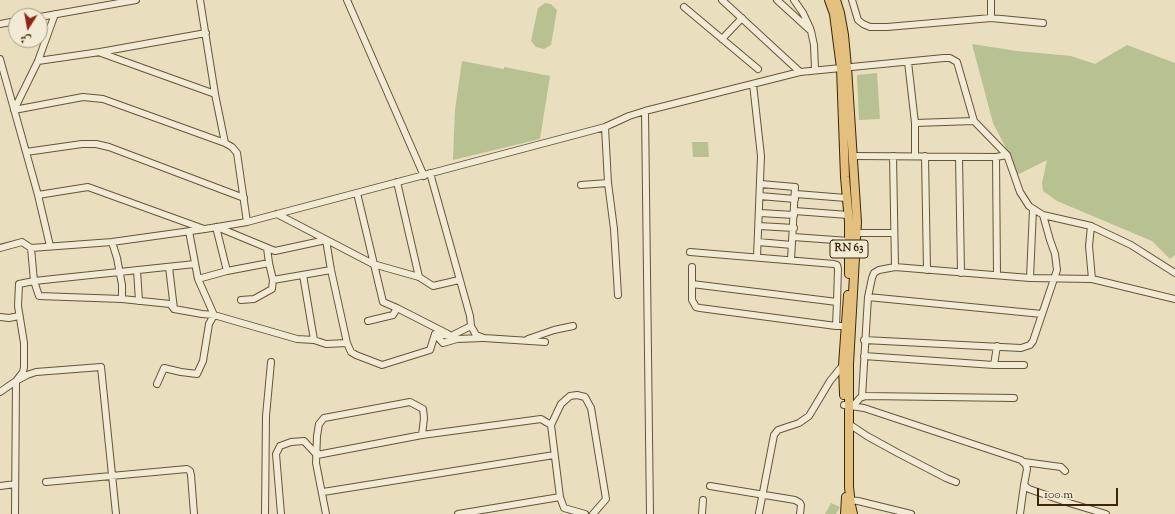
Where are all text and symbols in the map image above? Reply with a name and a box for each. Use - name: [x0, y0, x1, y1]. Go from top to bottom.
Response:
- north arrow: [8, 8, 48, 48]
- text: ش: [19, 30, 33, 48]
- road number: RN 63: [830, 240, 868, 258]
- scale bar: [1039, 480, 1120, 506]
- text: 100 m: [1044, 486, 1073, 504]

